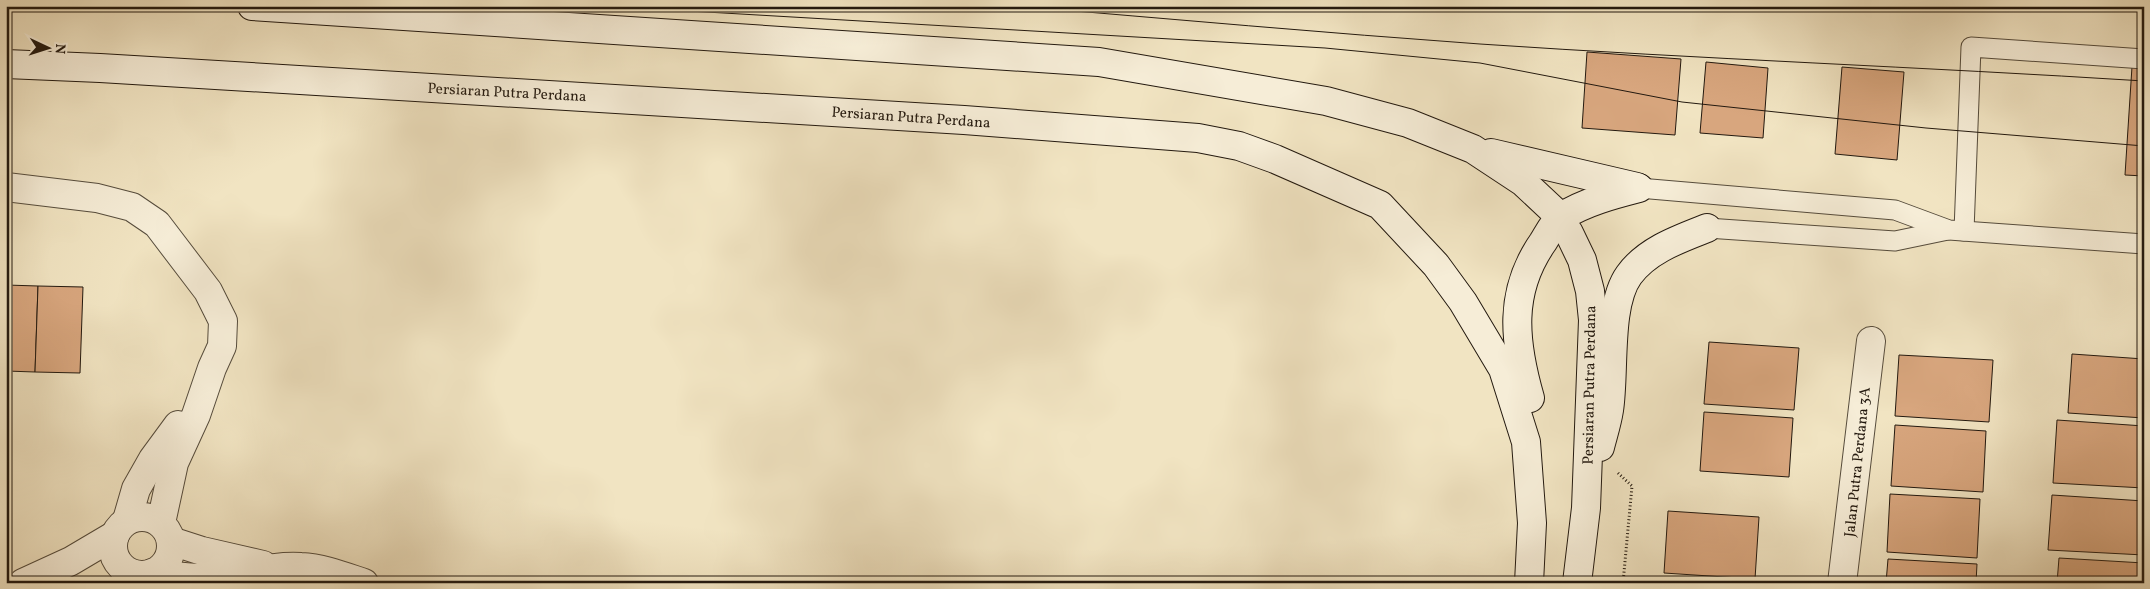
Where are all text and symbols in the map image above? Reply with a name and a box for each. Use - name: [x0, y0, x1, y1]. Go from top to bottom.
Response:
- north arrow: [22, 22, 72, 72]
- text: N: [50, 43, 69, 55]
- street label: Persiaran Putra Perdana: [427, 79, 587, 108]
- street label: Persiaran Putra Perdana: [831, 102, 991, 135]
- street label: Persiaran Putra Perdana: [1579, 305, 1602, 465]
- street label: Jalan Putra Perdana 3A: [1840, 386, 1877, 538]

